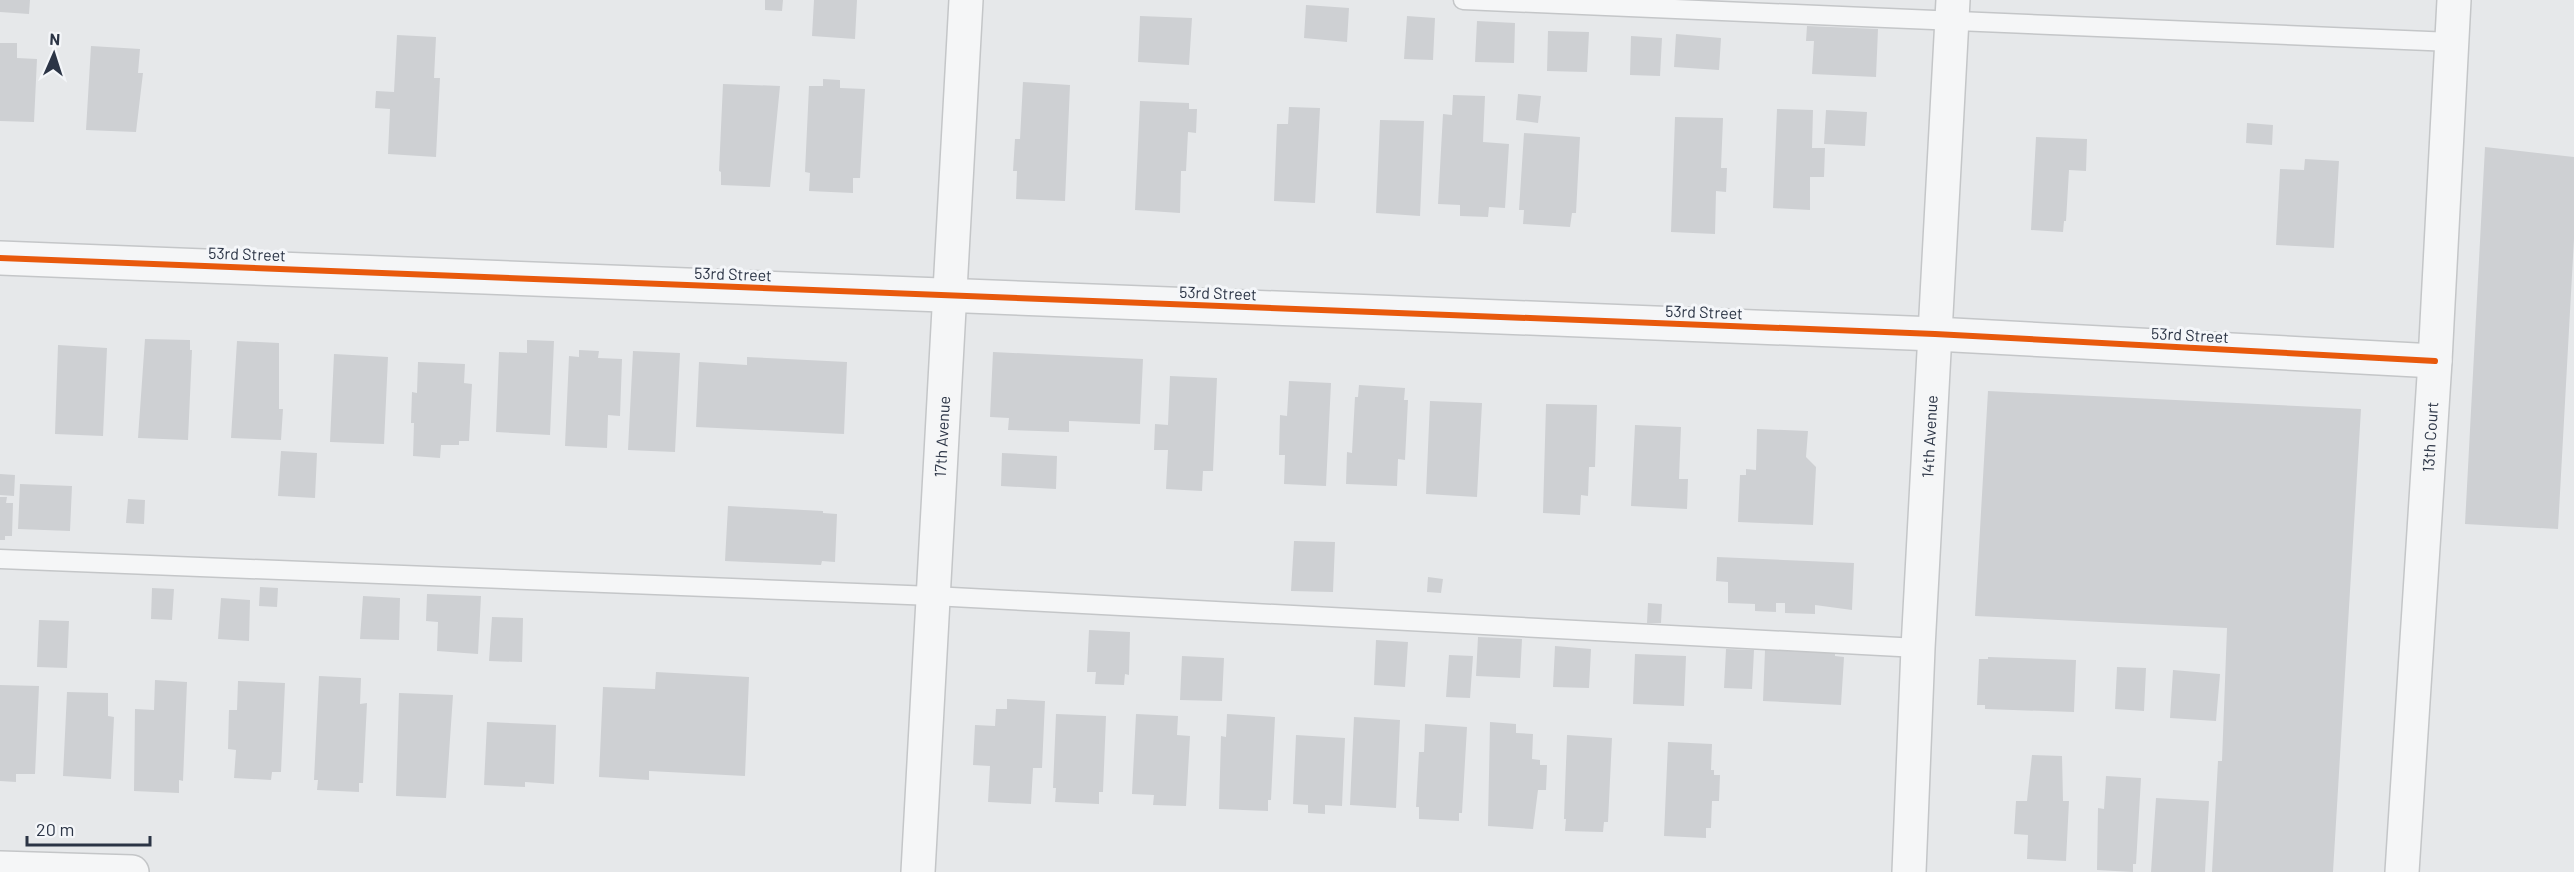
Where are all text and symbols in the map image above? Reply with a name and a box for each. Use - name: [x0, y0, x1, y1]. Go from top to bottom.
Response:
- north arrow: [24, 24, 84, 84]
- text: N: [49, 29, 61, 48]
- street label: 53rd Street: [208, 243, 286, 264]
- street label: 53rd Street: [694, 263, 772, 284]
- street label: 53rd Street: [1179, 282, 1257, 303]
- street label: 53rd Street: [1665, 301, 1743, 322]
- street label: 53rd Street: [2151, 323, 2229, 346]
- street label: 17th Avenue: [930, 395, 953, 478]
- street label: 14th Avenue: [1917, 395, 1941, 478]
- street label: 13th Court: [2418, 401, 2441, 473]
- scale bar: [27, 809, 150, 847]
- text: 20 m: [36, 818, 74, 840]

